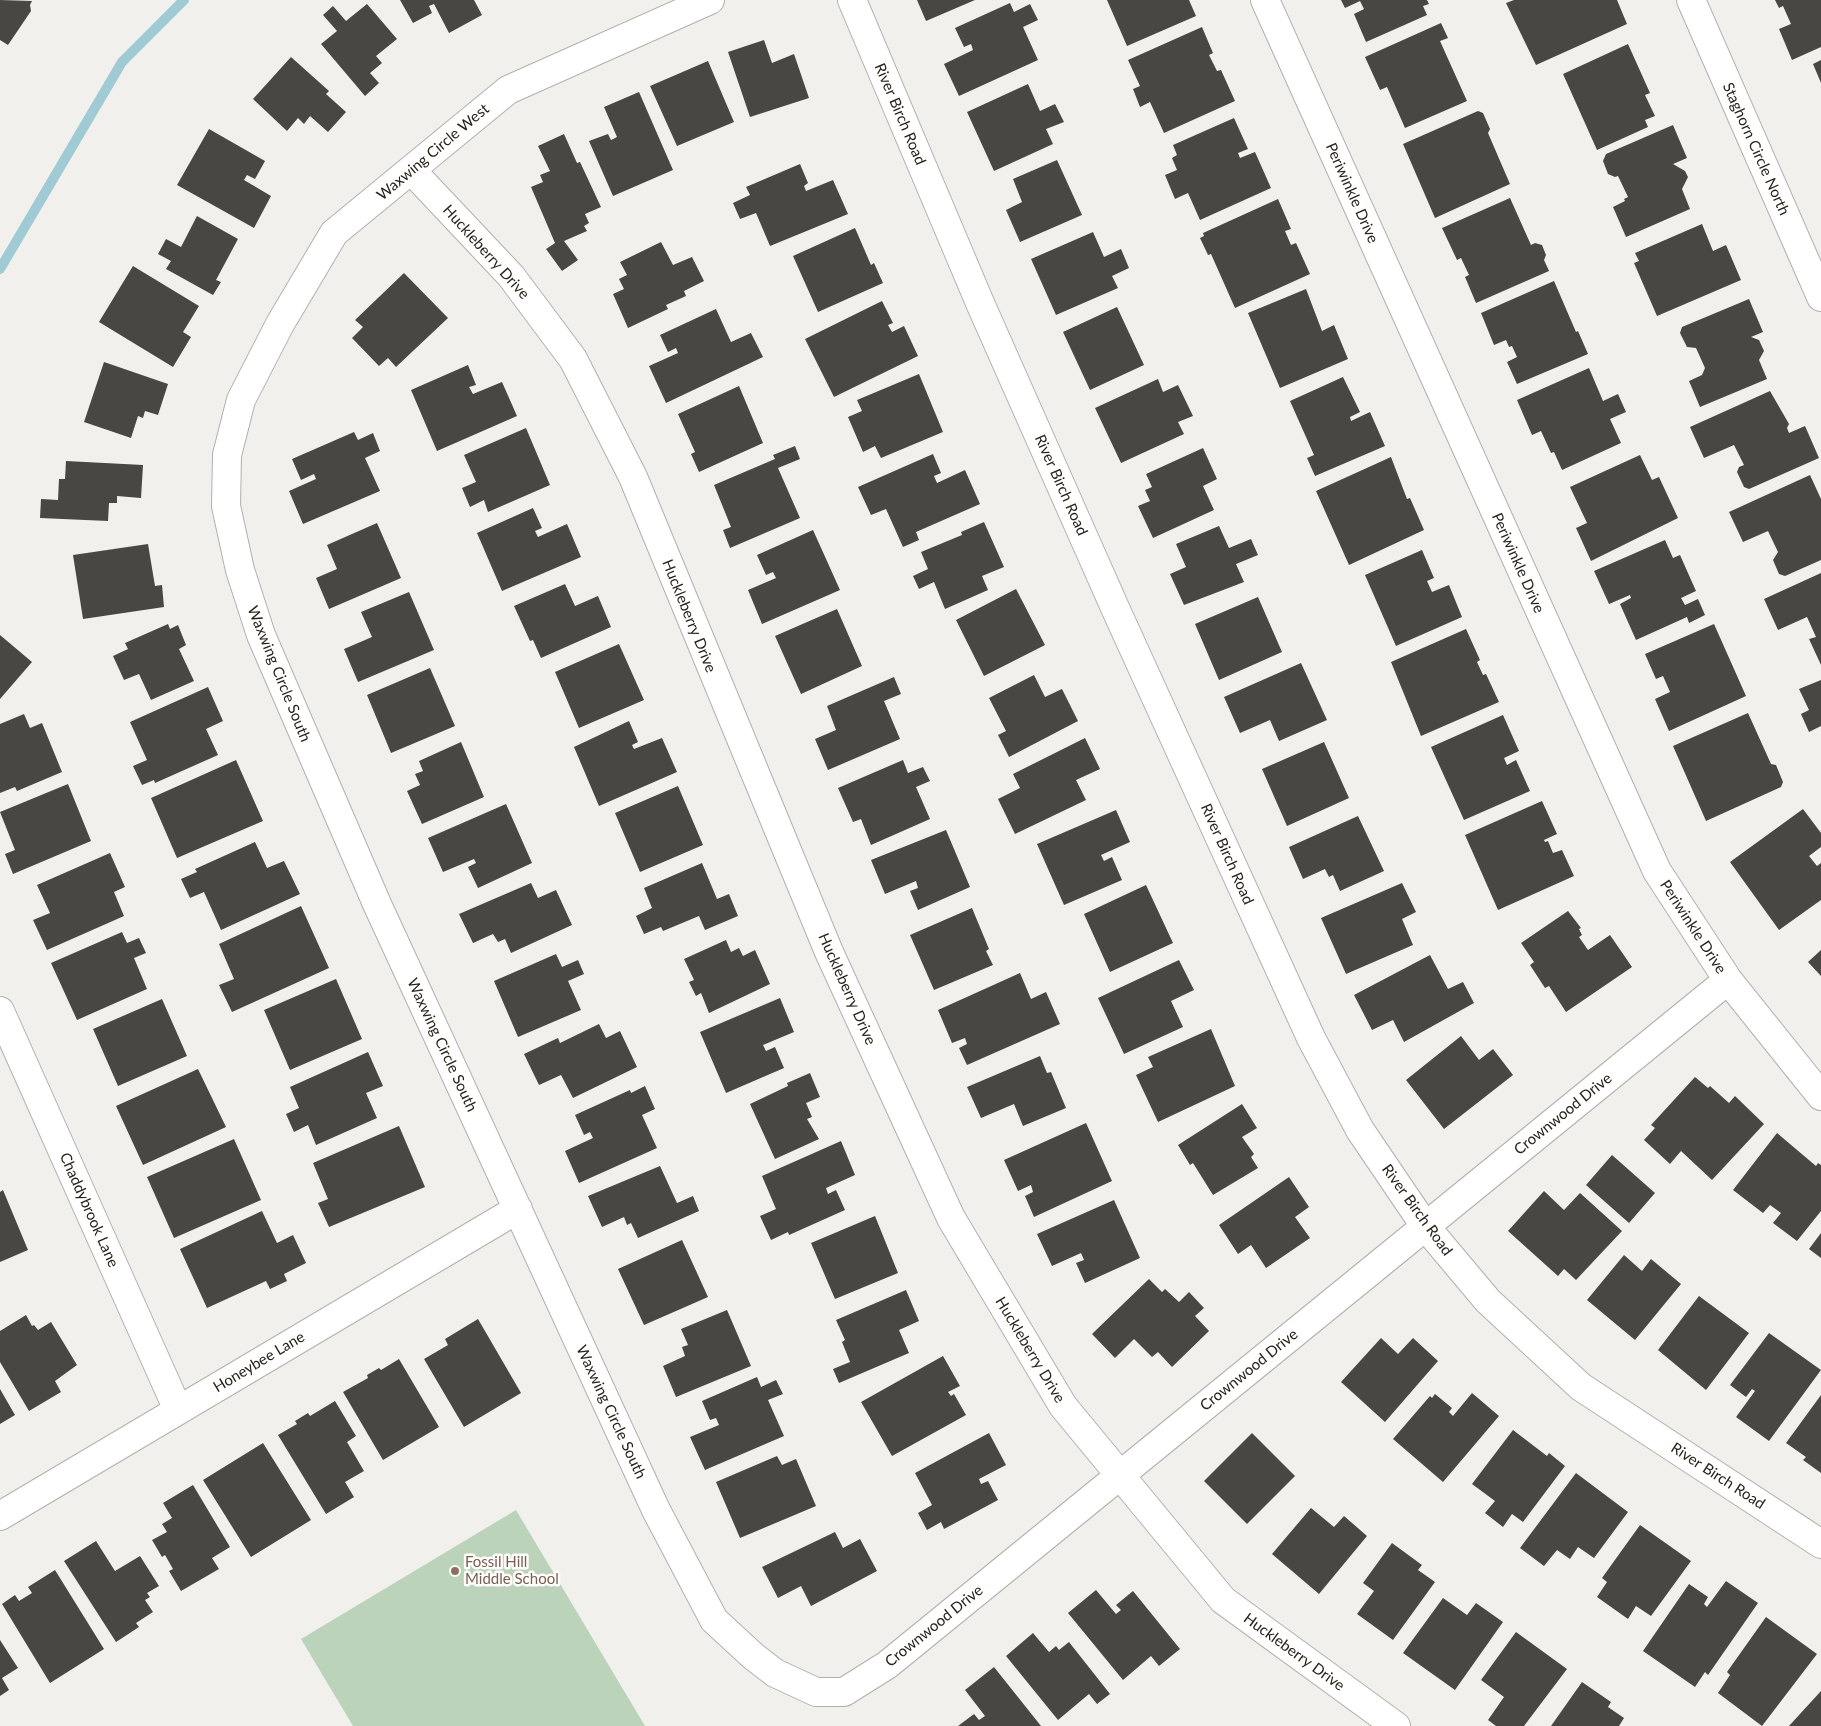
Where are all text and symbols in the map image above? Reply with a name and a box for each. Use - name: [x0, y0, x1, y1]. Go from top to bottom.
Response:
- street label: River Birch Road: [871, 61, 929, 167]
- street label: Staghorn Circle North: [1719, 80, 1793, 218]
- street label: Waxwing Circle West: [373, 100, 493, 204]
- street label: Periwinkle Drive: [1322, 140, 1382, 246]
- street label: Huckleberry Drive: [439, 201, 533, 303]
- street label: River Birch Road: [1031, 432, 1091, 538]
- street label: Periwinkle Drive: [1488, 510, 1548, 616]
- street label: Huckleberry Drive: [658, 557, 720, 675]
- street label: Waxwing Circle South: [244, 603, 314, 745]
- street label: River Birch Road: [1197, 801, 1257, 907]
- street label: Periwinkle Drive: [1656, 877, 1730, 977]
- street label: Huckleberry Drive: [814, 930, 880, 1048]
- street label: Waxwing Circle South: [403, 976, 481, 1114]
- street label: Crownwood Drive: [1511, 1069, 1615, 1159]
- street label: Chaddybrook Lane: [56, 1150, 122, 1270]
- street label: River Birch Road: [1378, 1161, 1456, 1259]
- street label: Huckleberry Drive: [991, 1294, 1069, 1406]
- street label: Crownwood Drive: [1197, 1325, 1301, 1415]
- street label: Honeybee Lane: [210, 1328, 308, 1396]
- street label: Waxwing Circle South: [572, 1343, 650, 1481]
- street label: River Birch Road: [1668, 1439, 1768, 1513]
- place label: Fossil Hill Middle School: [465, 1553, 559, 1588]
- marker: Fossil Hill Middle School: [449, 1565, 461, 1577]
- street label: Crownwood Drive: [882, 1581, 986, 1671]
- street label: Huckleberry Drive: [1240, 1609, 1348, 1695]

